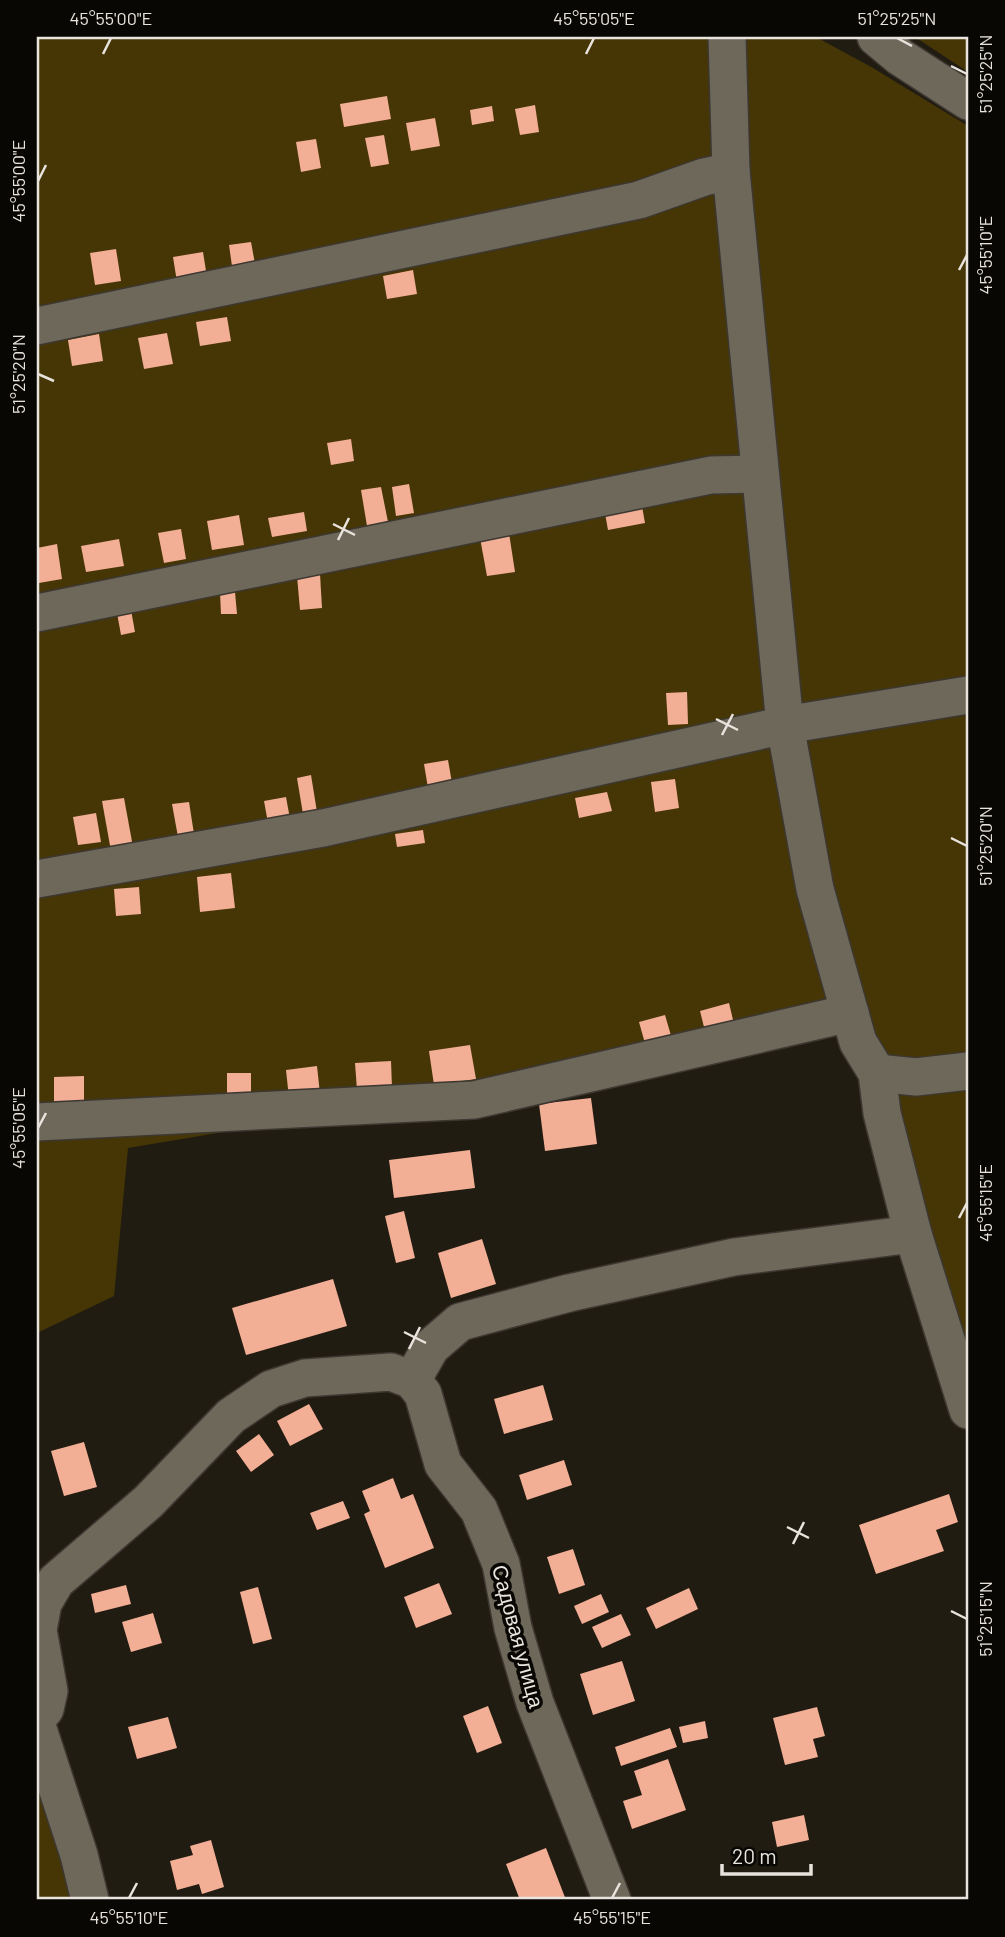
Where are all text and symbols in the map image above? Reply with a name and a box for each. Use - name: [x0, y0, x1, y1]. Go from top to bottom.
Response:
- text: 45°55'00"E: [70, 7, 152, 29]
- text: 45°55'05"E: [553, 7, 635, 29]
- text: 51°25'25"N: [858, 7, 936, 29]
- text: 51°25'25"N: [974, 35, 996, 113]
- text: 45°55'00"E: [7, 140, 29, 222]
- text: 45°55'10"E: [974, 215, 996, 295]
- text: 51°25'20"N: [7, 334, 29, 414]
- text: 51°25'20"N: [974, 806, 996, 886]
- text: 45°55'05"E: [7, 1087, 29, 1169]
- text: 45°55'15"E: [974, 1164, 996, 1242]
- street label: Садовая улица: [488, 1562, 550, 1710]
- text: 51°25'15"N: [974, 1581, 996, 1657]
- scale bar: [722, 1832, 811, 1876]
- text: 20 m: [732, 1843, 777, 1868]
- text: 45°55'10"E: [89, 1906, 169, 1928]
- text: 45°55'15"E: [573, 1906, 651, 1928]

